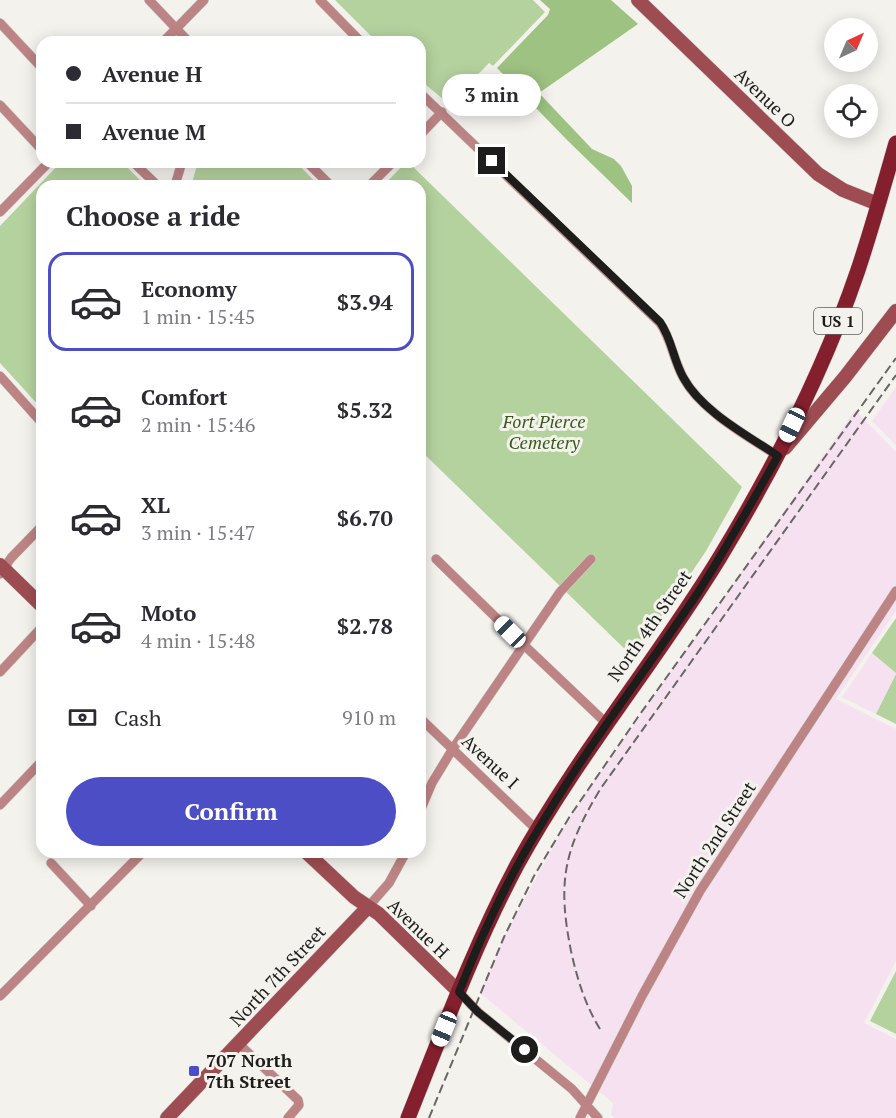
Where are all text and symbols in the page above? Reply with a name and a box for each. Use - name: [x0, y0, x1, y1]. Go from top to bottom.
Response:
- north arrow: [824, 18, 878, 72]
- map controls: [824, 18, 878, 138]
- text: Avenue H: [102, 59, 202, 88]
- street label: Avenue O: [730, 62, 802, 133]
- callout: 3 min: [442, 74, 542, 116]
- text: 3 min: [464, 81, 519, 108]
- button: locate: [824, 84, 878, 138]
- text: Avenue M: [102, 117, 206, 146]
- route end: [478, 147, 505, 174]
- text: Choose a ride: [66, 198, 241, 234]
- text: Economy: [141, 274, 237, 303]
- icon: car: [69, 275, 123, 329]
- text: $3.94: [337, 287, 393, 316]
- text: 1 min · 15:45: [141, 303, 255, 330]
- road number: US 1: [814, 308, 862, 334]
- text: Comfort: [141, 382, 227, 411]
- icon: car: [69, 383, 123, 437]
- text: $5.32: [337, 395, 393, 424]
- car: [776, 405, 808, 445]
- park label: Fort Pierce Cemetery: [502, 409, 585, 454]
- text: 2 min · 15:46: [141, 411, 255, 438]
- text: XL: [141, 490, 170, 519]
- icon: car: [69, 491, 123, 545]
- text: $6.70: [337, 503, 393, 532]
- text: 3 min · 15:47: [141, 519, 255, 546]
- street label: North 4th Street: [602, 565, 697, 686]
- text: Moto: [141, 598, 196, 627]
- icon: car: [69, 599, 123, 653]
- text: $2.78: [337, 611, 393, 640]
- car: [491, 613, 529, 651]
- text: 4 min · 15:48: [141, 627, 255, 654]
- icon: cash: [66, 701, 99, 734]
- text: Cash: [114, 703, 162, 732]
- text: 910 m: [342, 704, 396, 731]
- street label: Avenue I: [457, 729, 524, 794]
- street label: North 2nd Street: [668, 776, 761, 902]
- button: Confirm: [66, 777, 396, 846]
- street label: Avenue H: [383, 893, 455, 963]
- street label: North 7th Street: [224, 919, 331, 1031]
- car: [429, 1009, 459, 1049]
- route start: [511, 1036, 538, 1063]
- place label: 707 North 7th Street: [206, 1048, 293, 1093]
- marker: 707 North 7th Street: [187, 1064, 201, 1078]

